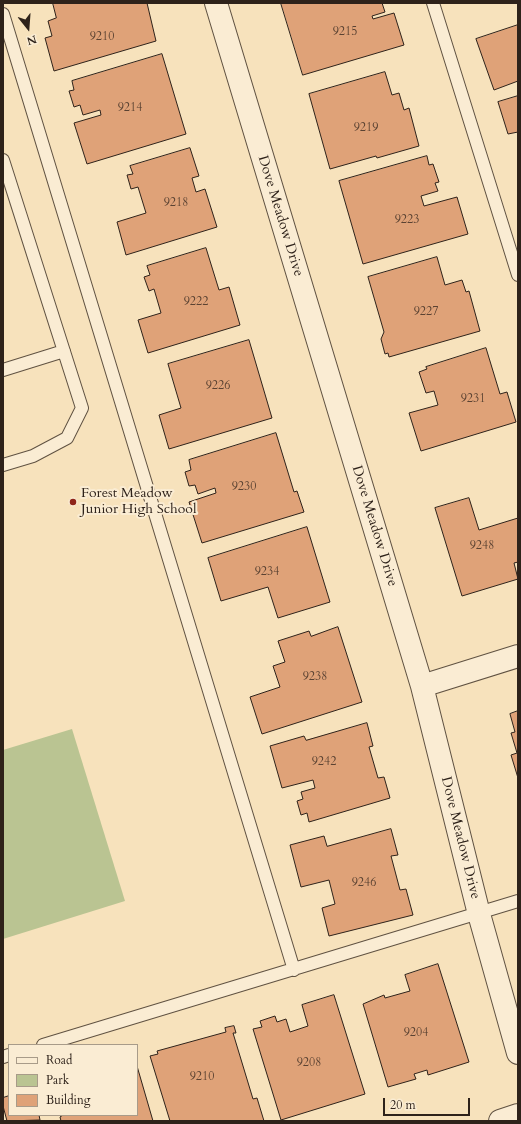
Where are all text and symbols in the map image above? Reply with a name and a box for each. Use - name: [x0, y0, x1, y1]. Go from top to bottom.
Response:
- north arrow: [8, 8, 48, 48]
- house number: 9215: [333, 25, 357, 39]
- house number: 9210: [90, 30, 114, 44]
- text: N: [25, 31, 38, 49]
- house number: 9214: [118, 101, 142, 115]
- house number: 9219: [354, 121, 378, 135]
- street label: Dove Meadow Drive: [254, 153, 306, 279]
- house number: 9218: [164, 196, 188, 210]
- house number: 9223: [395, 213, 419, 227]
- house number: 9222: [184, 295, 208, 309]
- house number: 9227: [414, 305, 438, 319]
- house number: 9226: [206, 379, 230, 393]
- house number: 9231: [461, 392, 485, 406]
- street label: Dove Meadow Drive: [348, 463, 400, 589]
- house number: 9230: [232, 480, 256, 494]
- place label: Forest Meadow Junior High School: [81, 486, 196, 518]
- marker: Forest Meadow Junior High School: [68, 497, 78, 507]
- house number: 9248: [470, 539, 494, 553]
- house number: 9234: [255, 565, 279, 579]
- house number: 9238: [303, 670, 327, 684]
- house number: 9242: [312, 755, 336, 769]
- street label: Dove Meadow Drive: [437, 775, 483, 901]
- house number: 9246: [352, 876, 376, 890]
- house number: 9204: [404, 1026, 428, 1040]
- legend: [8, 1044, 138, 1116]
- text: Road: [46, 1052, 72, 1068]
- house number: 9208: [297, 1056, 321, 1070]
- house number: 9210: [190, 1070, 214, 1084]
- text: Park: [46, 1072, 69, 1088]
- scale bar: [385, 1090, 472, 1116]
- text: Building: [46, 1092, 90, 1108]
- text: 20 m: [390, 1097, 416, 1113]

